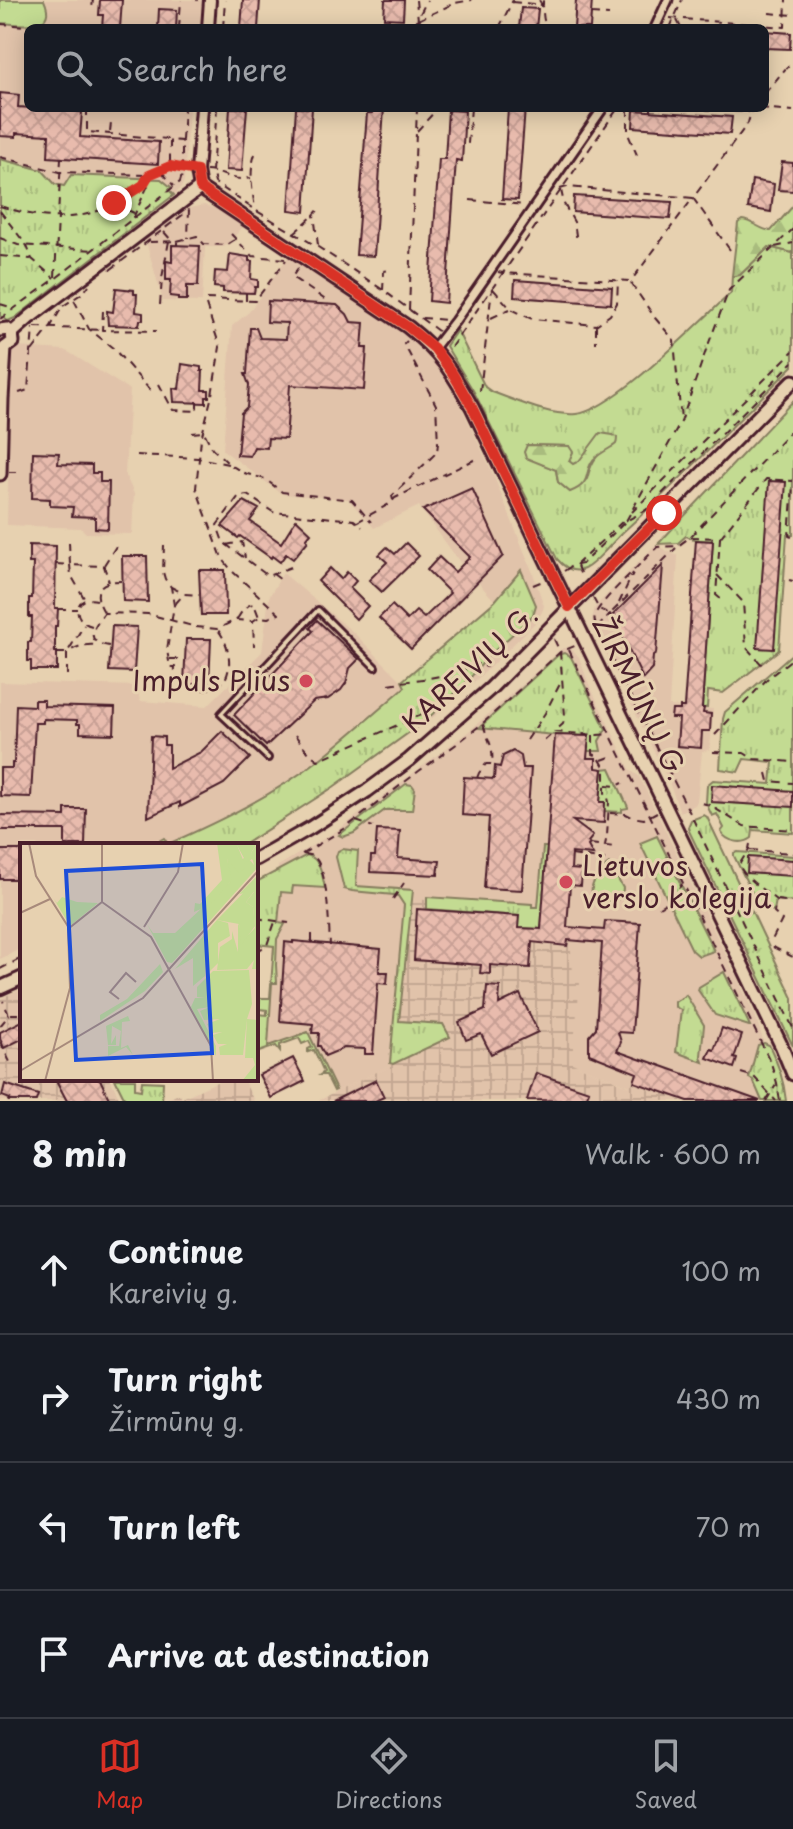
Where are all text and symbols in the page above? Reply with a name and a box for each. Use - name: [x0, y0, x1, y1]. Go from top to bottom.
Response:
- search box: [24, 24, 769, 112]
- icon: search: [52, 46, 96, 90]
- text: Search here: [116, 46, 288, 91]
- route end: [96, 185, 132, 221]
- route start: [646, 495, 682, 531]
- street label: KAREIVIŲ G.: [391, 593, 547, 742]
- street label: ŽIRMŪNŲ G.: [583, 608, 700, 787]
- place label: Impuls Plius: [132, 658, 290, 701]
- marker: Impuls Plius: [297, 672, 315, 690]
- inset map: [20, 843, 258, 1081]
- place label: Lietuvos verslo kolegija: [582, 843, 772, 918]
- marker: Lietuvos verslo kolegija: [557, 873, 575, 891]
- text: 8 min: [32, 1127, 127, 1179]
- text: Walk · 600 m: [585, 1134, 761, 1173]
- text: Continue: [108, 1228, 243, 1273]
- icon: ahead: [32, 1248, 76, 1292]
- text: 100 m: [681, 1251, 761, 1290]
- text: Kareivių g.: [108, 1273, 238, 1312]
- text: Turn right: [108, 1356, 263, 1401]
- icon: right: [32, 1376, 76, 1420]
- text: 430 m: [676, 1379, 761, 1418]
- text: Žirmūnų g.: [108, 1401, 245, 1440]
- icon: left: [32, 1504, 76, 1548]
- text: Turn left: [108, 1504, 240, 1549]
- text: 70 m: [696, 1507, 761, 1546]
- icon: arrive: [32, 1632, 76, 1676]
- text: Arrive at destination: [108, 1632, 430, 1677]
- tab: Map: [96, 1734, 143, 1815]
- tab: Directions: [335, 1734, 442, 1815]
- tab: Saved: [634, 1734, 697, 1815]

